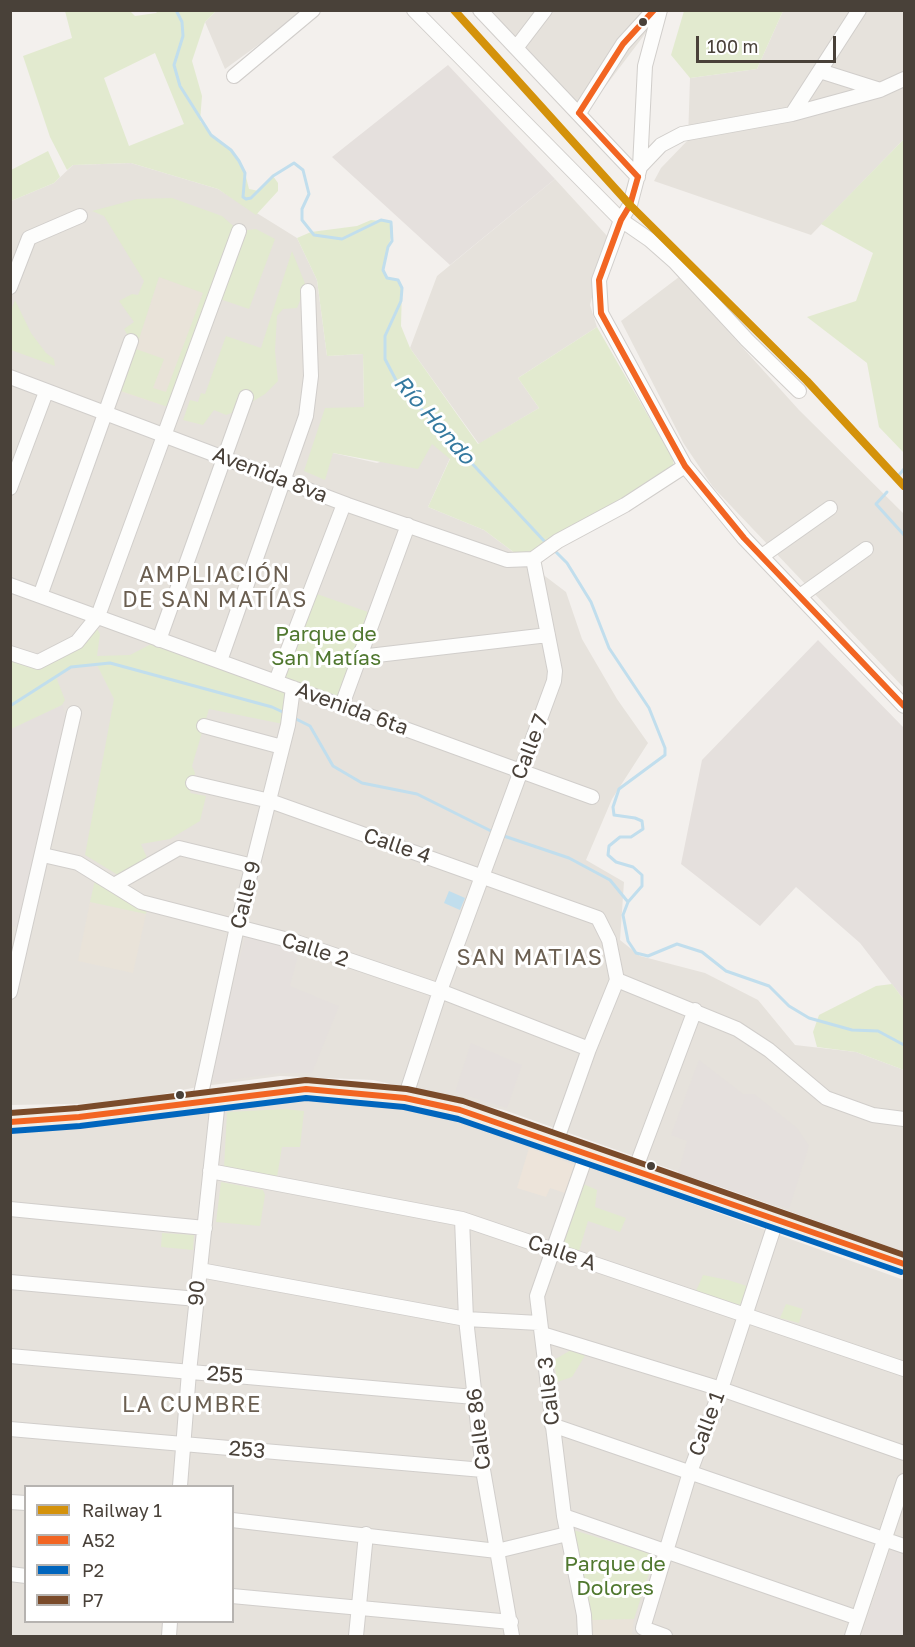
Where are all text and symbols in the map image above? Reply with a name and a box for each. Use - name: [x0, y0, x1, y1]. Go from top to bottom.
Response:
- unlabelled marker: [637, 16, 649, 28]
- scale bar: [699, 24, 838, 62]
- text: 100 m: [707, 35, 758, 57]
- water label: Río Hondo: [388, 370, 480, 470]
- street label: Avenida 8va: [209, 442, 331, 508]
- district label: AMPLIACIÓN DE SAN MATÍAS: [122, 562, 308, 614]
- park label: Parque de San Matías: [271, 621, 381, 671]
- street label: Avenida 6ta: [292, 677, 412, 741]
- street label: Calle 7: [506, 711, 554, 783]
- street label: Calle 4: [360, 823, 434, 869]
- street label: Calle 9: [225, 858, 267, 932]
- street label: Calle 2: [278, 927, 352, 973]
- district label: SAN MATIAS: [457, 945, 603, 971]
- unlabelled marker: [174, 1089, 186, 1101]
- unlabelled marker: [645, 1160, 657, 1172]
- street label: Calle A: [524, 1230, 600, 1276]
- street label: 90: [183, 1279, 211, 1307]
- street label: Calle 3: [533, 1355, 565, 1427]
- street label: 255: [206, 1361, 244, 1389]
- street label: Calle 86: [461, 1387, 497, 1471]
- street label: Calle 1: [684, 1388, 730, 1460]
- district label: LA CUMBRE: [122, 1392, 262, 1418]
- street label: 253: [228, 1436, 266, 1464]
- legend: [24, 1485, 234, 1623]
- text: Railway 1: [82, 1499, 162, 1521]
- text: A52: [82, 1529, 115, 1551]
- park label: Parque de Dolores: [564, 1551, 666, 1601]
- text: P2: [82, 1559, 104, 1581]
- text: P7: [82, 1589, 103, 1611]

